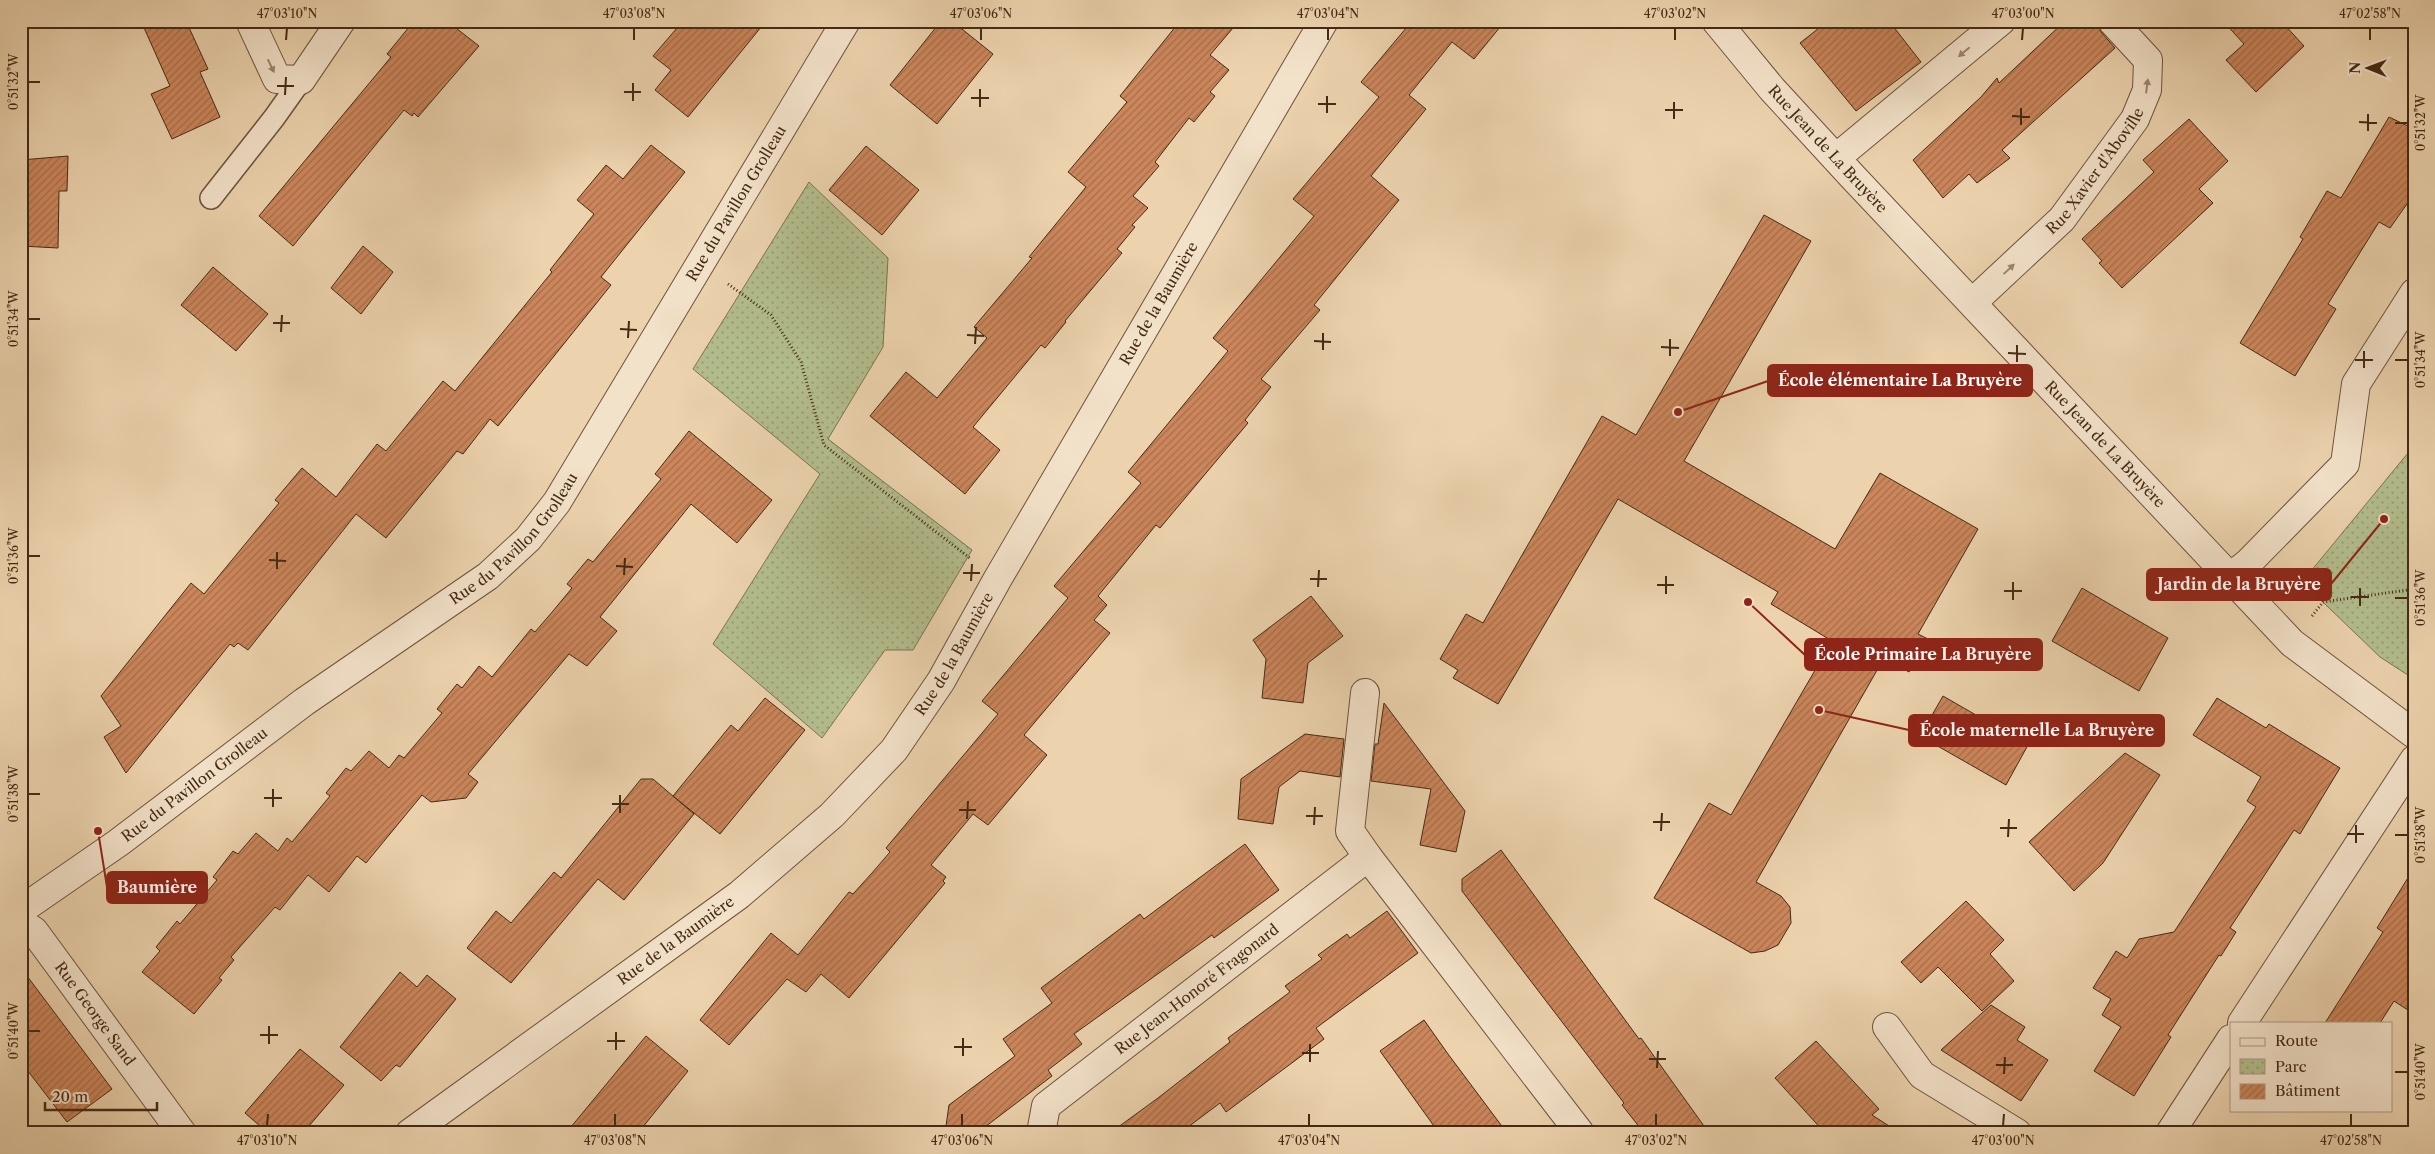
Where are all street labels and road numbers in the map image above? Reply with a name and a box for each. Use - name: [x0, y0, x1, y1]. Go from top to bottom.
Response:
- street label: Rue Jean de La Bruyère: [1764, 81, 1892, 217]
- street label: Rue Xavier d'Aboville: [2042, 105, 2148, 238]
- street label: Rue du Pavillon Grolleau: [682, 122, 790, 285]
- street label: Rue de la Baumière: [1115, 238, 1202, 368]
- street label: Rue Jean de La Bruyère: [2041, 377, 2170, 511]
- street label: Rue du Pavillon Grolleau: [446, 469, 581, 609]
- street label: Rue de la Baumière: [910, 589, 997, 719]
- street label: Rue du Pavillon Grolleau: [117, 723, 271, 846]
- street label: Rue de la Baumière: [613, 892, 738, 989]
- street label: Rue Jean-Honoré Fragonard: [1110, 920, 1282, 1059]
- street label: Rue George Sand: [51, 958, 139, 1069]

